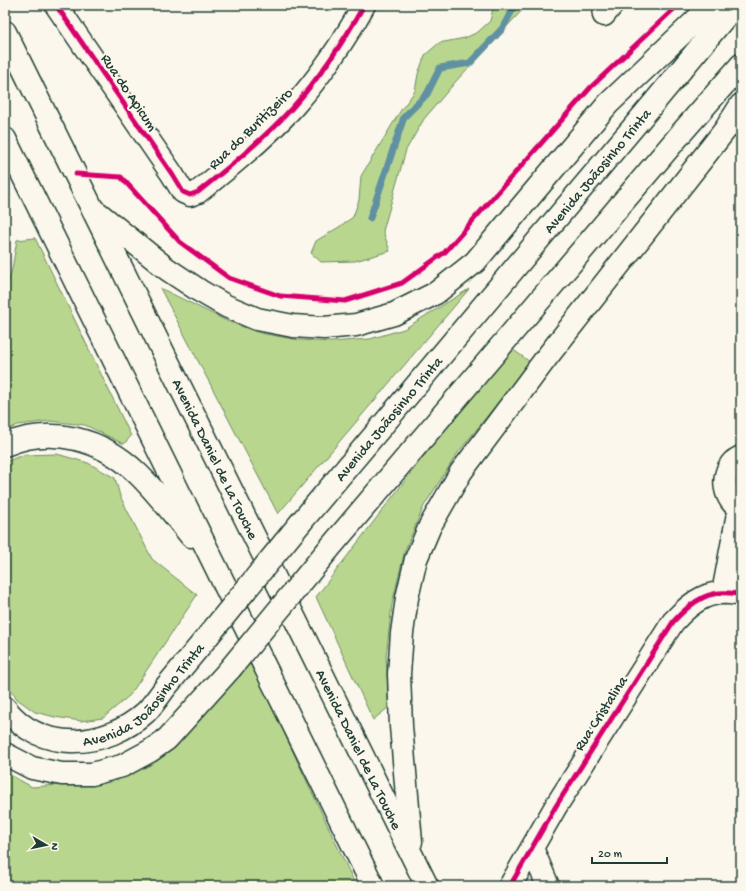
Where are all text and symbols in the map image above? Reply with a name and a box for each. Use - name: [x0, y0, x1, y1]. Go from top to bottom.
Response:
- street label: Rua do Apicum: [96, 51, 161, 135]
- street label: Rua do Buritizeiro: [205, 85, 297, 174]
- street label: Avenida Joãosinho Trinta: [541, 105, 656, 238]
- street label: Avenida Joãosinho Trinta: [332, 353, 448, 486]
- street label: Avenida Daniel de La Touche: [167, 377, 261, 543]
- street label: Avenida Joãosinho Trinta: [82, 640, 210, 752]
- street label: Avenida Daniel de La Touche: [310, 667, 405, 833]
- street label: Rua Cristalina: [571, 673, 633, 755]
- north arrow: [26, 825, 66, 865]
- scale bar: [592, 839, 667, 865]
- text: N: [47, 842, 60, 851]
- text: 20 m: [598, 848, 623, 862]

